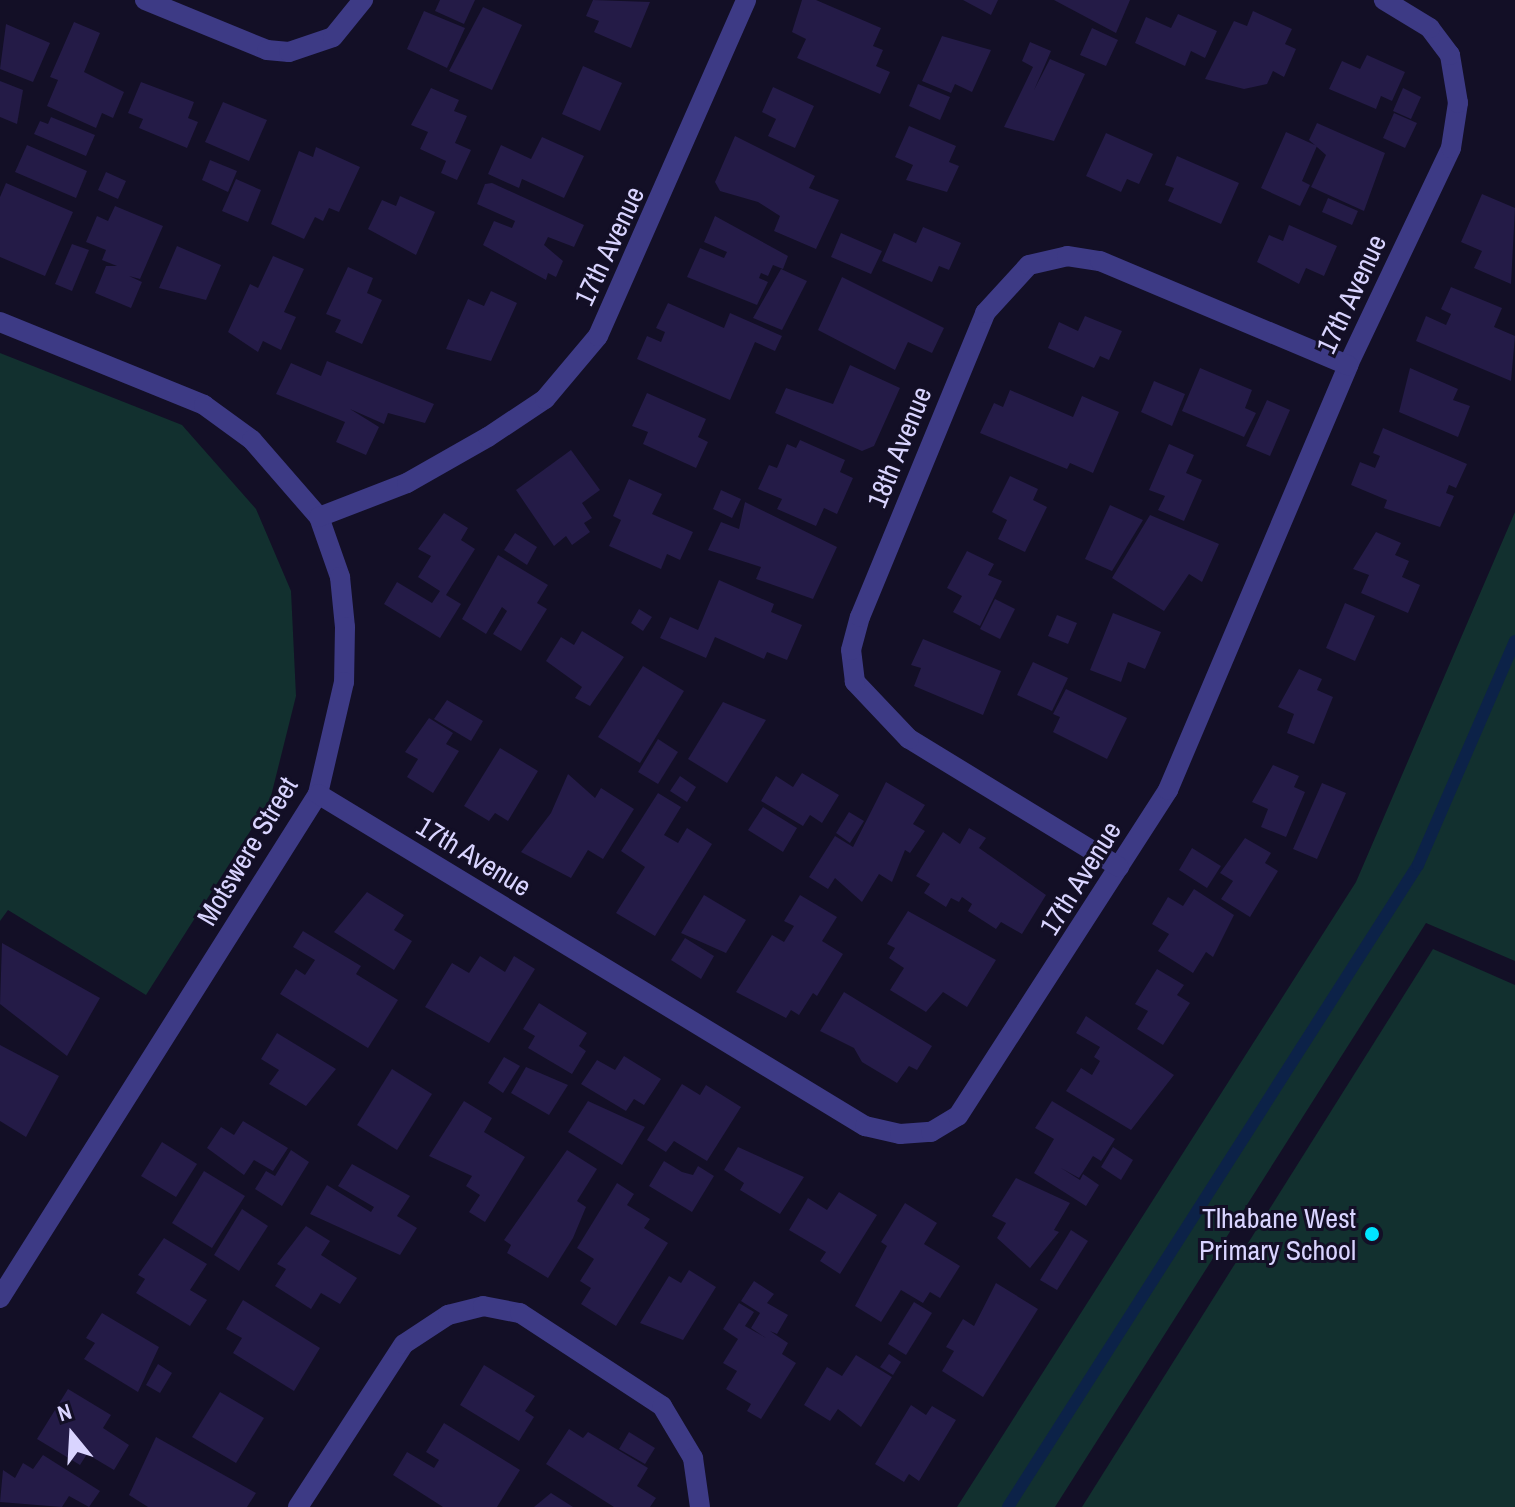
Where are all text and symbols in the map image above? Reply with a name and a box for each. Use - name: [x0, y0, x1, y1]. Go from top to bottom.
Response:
- street label: 17th Avenue: [567, 181, 651, 311]
- street label: 17th Avenue: [1309, 229, 1393, 359]
- street label: 18th Avenue: [859, 381, 939, 513]
- street label: Motswere Street: [190, 771, 304, 931]
- street label: 17th Avenue: [410, 808, 538, 904]
- street label: 17th Avenue: [1032, 815, 1128, 941]
- place label: Tlhabane West Primary School: [1199, 1201, 1356, 1267]
- marker: Tlhabane West Primary School: [1363, 1225, 1381, 1243]
- north arrow: [32, 1395, 112, 1475]
- text: N: [54, 1396, 75, 1428]

